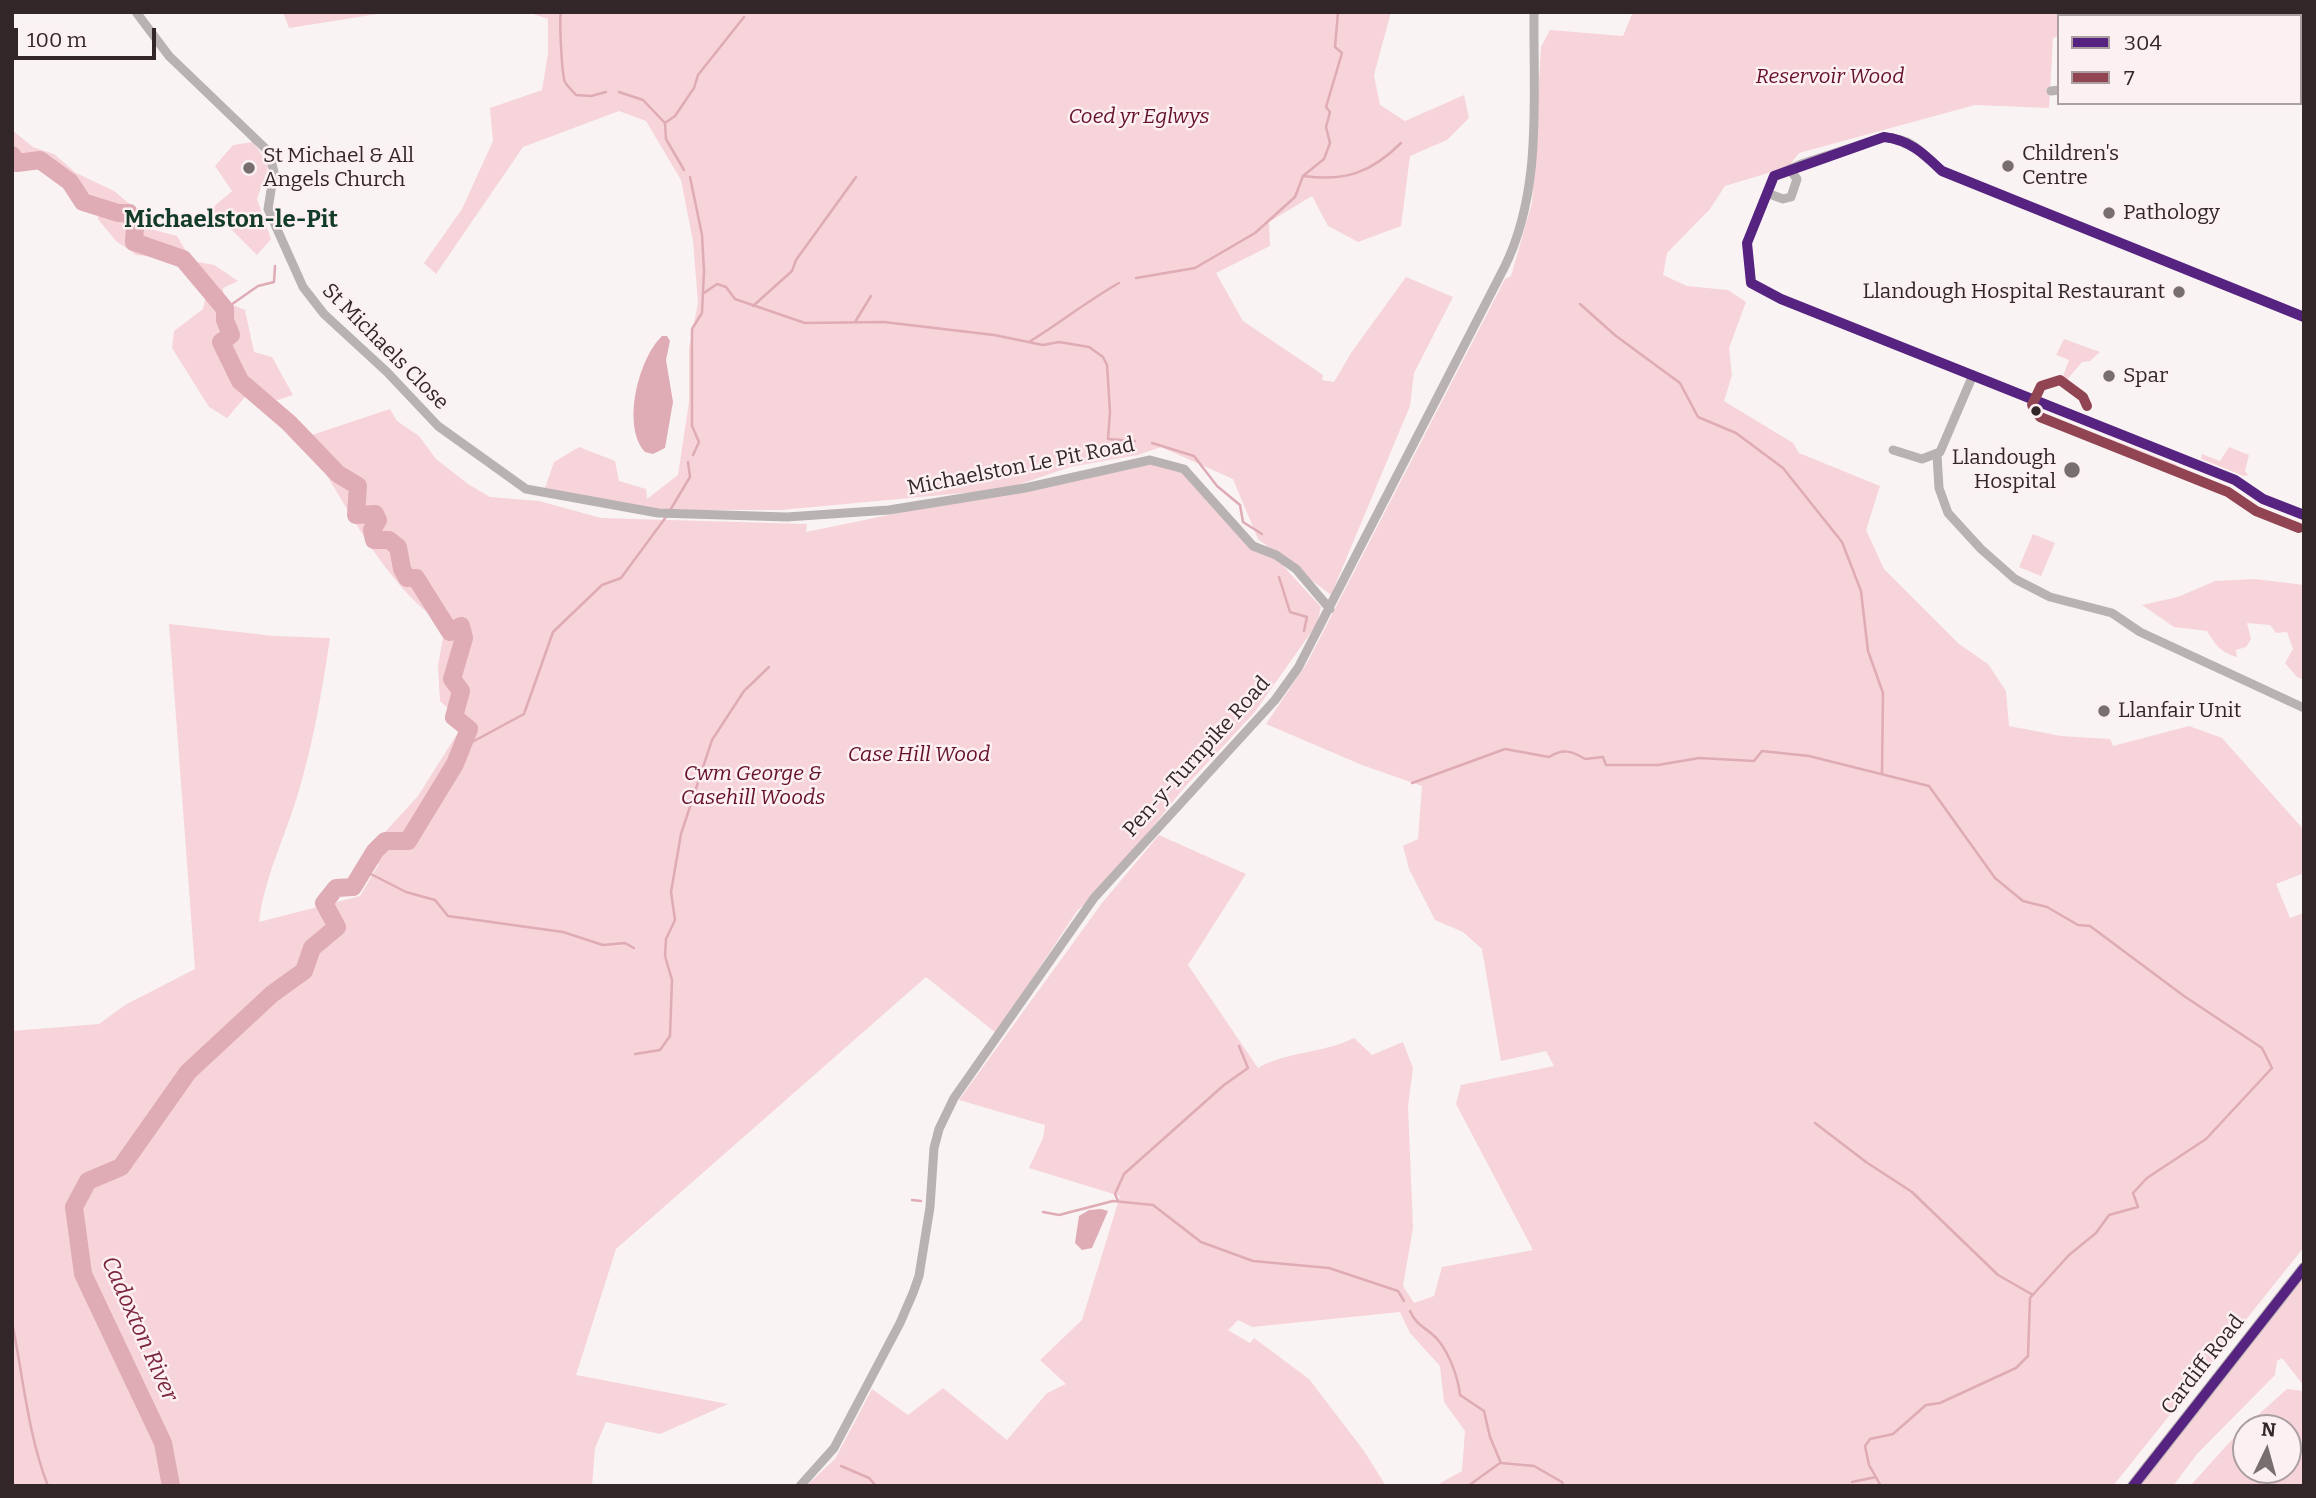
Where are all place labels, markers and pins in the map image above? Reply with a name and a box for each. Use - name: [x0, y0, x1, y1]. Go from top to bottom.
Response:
- place label: Children's Centre: [2022, 141, 2119, 191]
- place label: St Michael & All Angels Church: [263, 143, 414, 193]
- marker: Children's Centre: [2000, 158, 2016, 174]
- marker: St Michael & All Angels Church: [241, 160, 257, 176]
- place label: Pathology: [2123, 200, 2220, 226]
- marker: Pathology: [2101, 205, 2117, 221]
- place label: Llandough Hospital Restaurant: [1862, 279, 2165, 305]
- marker: Llandough Hospital Restaurant: [2171, 284, 2187, 300]
- place label: Spar: [2123, 363, 2168, 389]
- marker: Spar: [2101, 368, 2117, 384]
- unlabelled marker: [2029, 404, 2043, 418]
- place label: Llandough Hospital: [1952, 445, 2056, 495]
- marker: Llandough Hospital: [2062, 460, 2082, 480]
- place label: Llanfair Unit: [2118, 698, 2241, 724]
- marker: Llanfair Unit: [2096, 703, 2112, 719]

